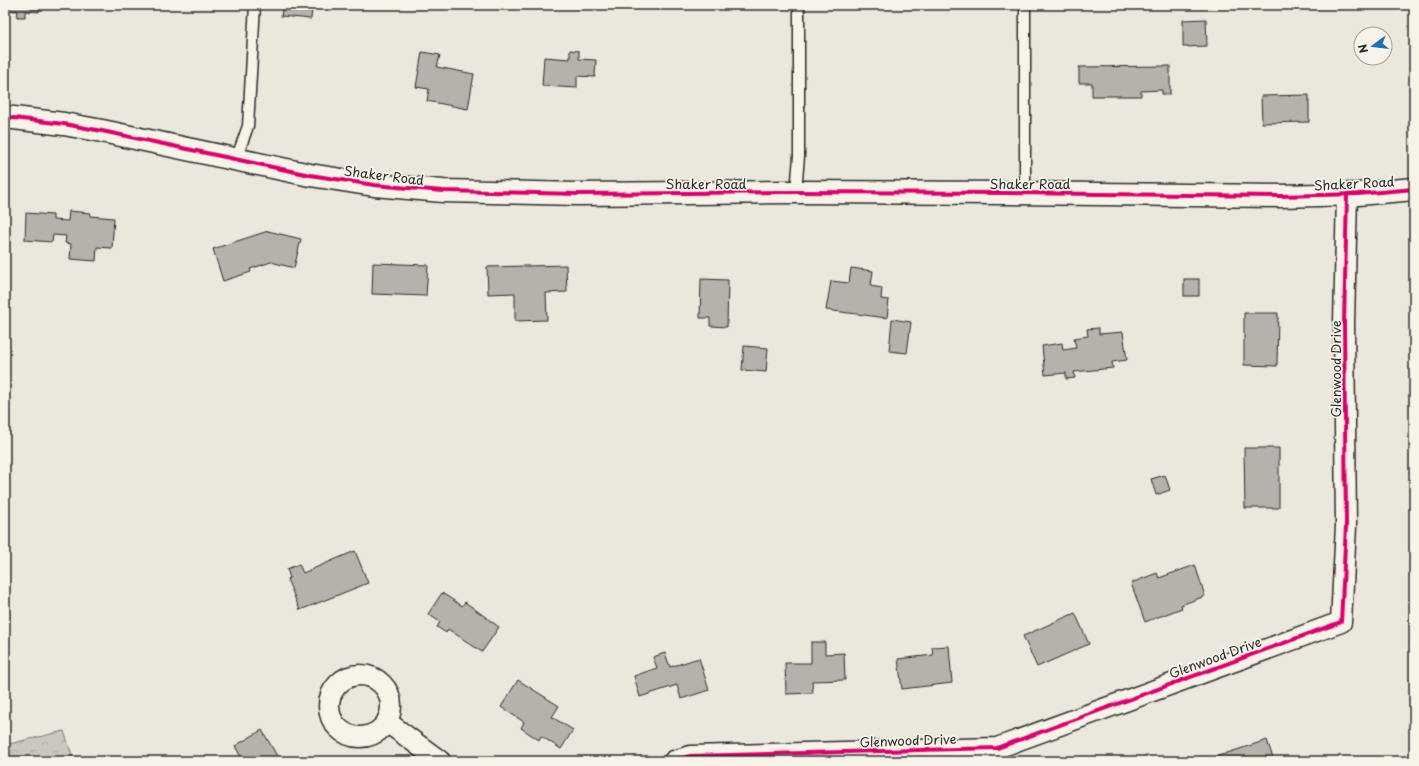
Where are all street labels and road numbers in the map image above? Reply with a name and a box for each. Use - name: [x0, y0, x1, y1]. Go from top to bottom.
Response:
- street label: Shaker Road: [343, 161, 426, 189]
- street label: Shaker Road: [1313, 171, 1395, 195]
- street label: Shaker Road: [666, 174, 747, 193]
- street label: Shaker Road: [990, 174, 1071, 193]
- street label: Glenwood Drive: [1326, 320, 1345, 418]
- street label: Glenwood Drive: [1166, 631, 1264, 683]
- street label: Glenwood Drive: [859, 729, 957, 751]

